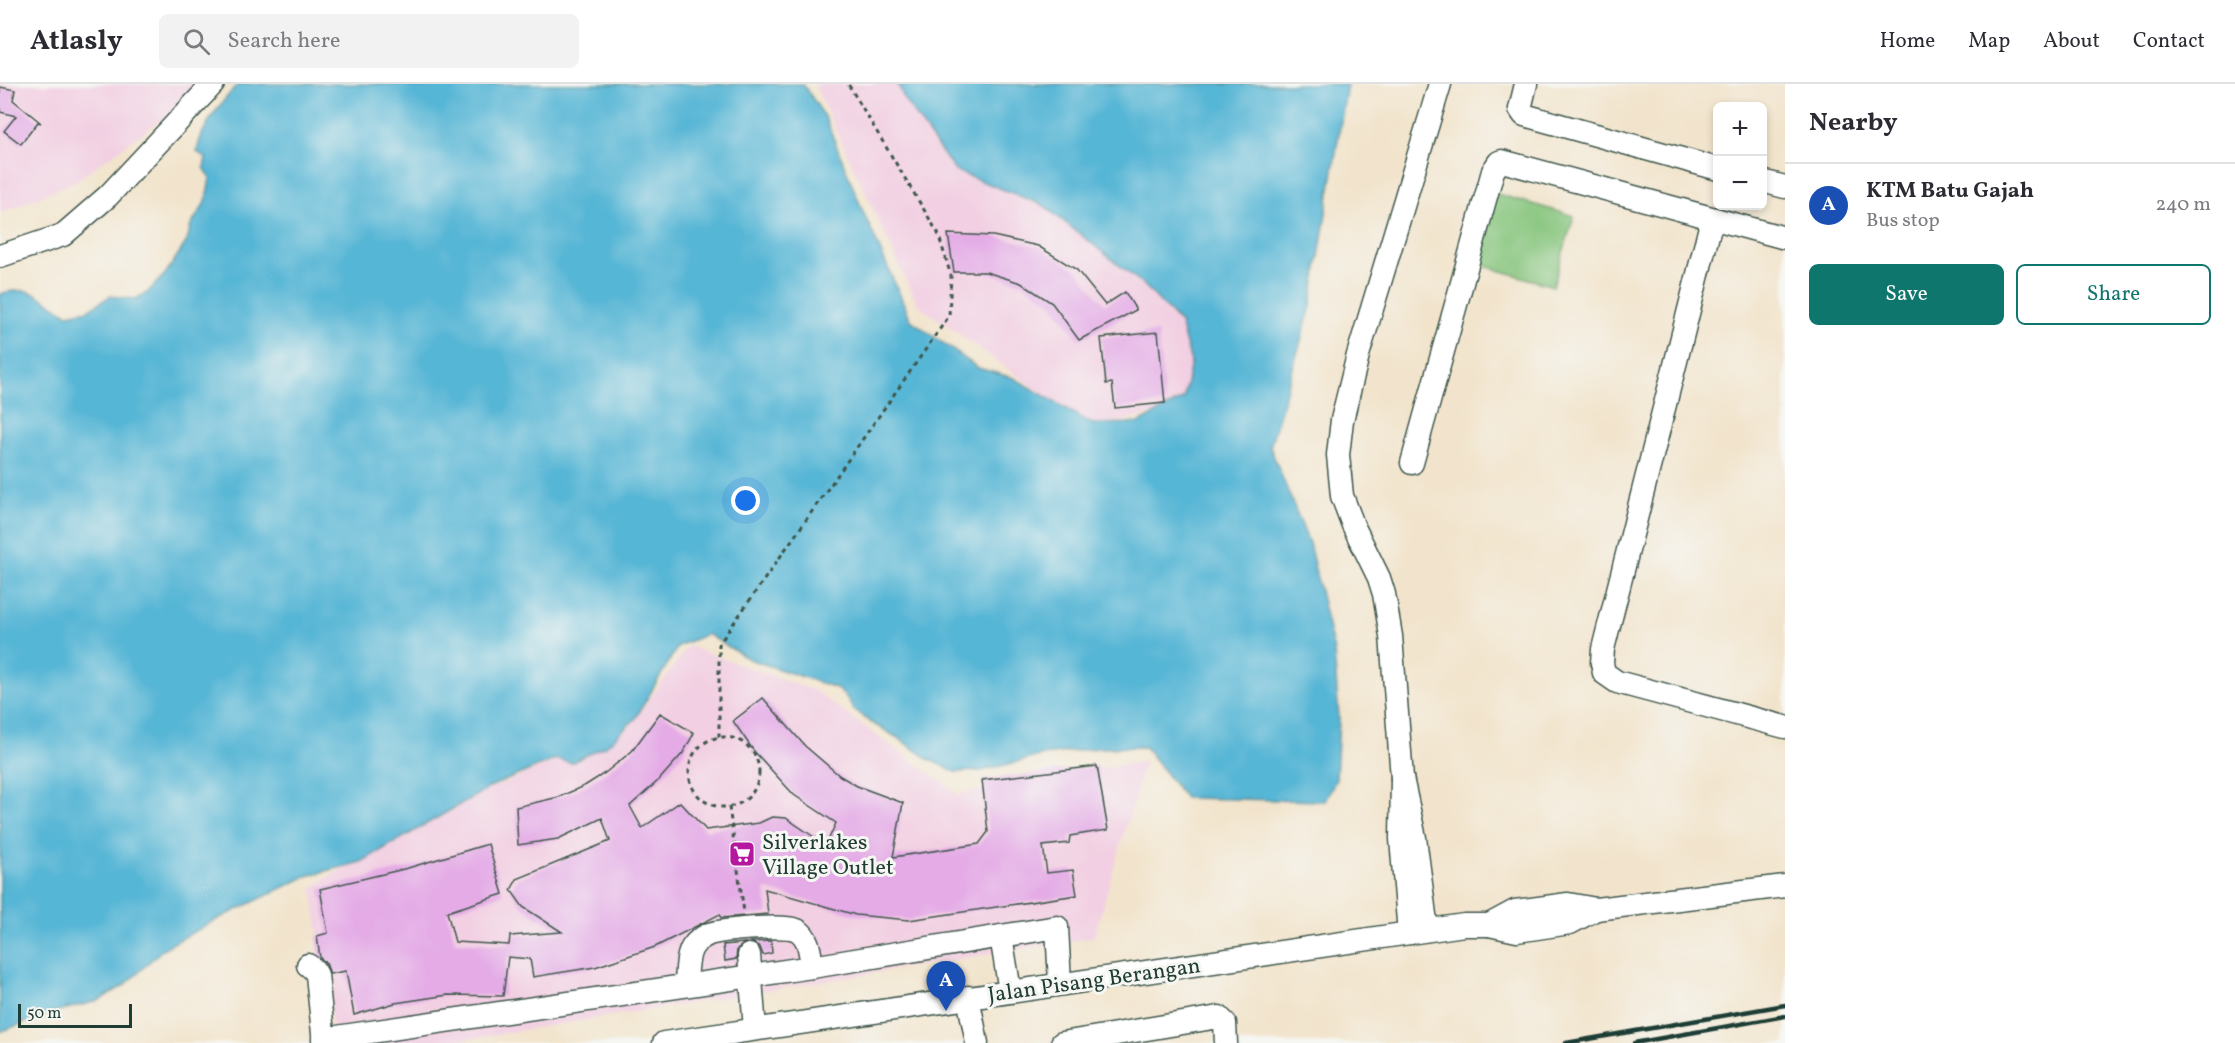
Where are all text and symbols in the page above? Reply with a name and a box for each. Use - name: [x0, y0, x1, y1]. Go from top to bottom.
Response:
- search box: [159, 14, 579, 68]
- text: Atlasly: [30, 22, 123, 61]
- icon: search: [180, 25, 213, 58]
- text: Search here: [228, 26, 340, 57]
- text: Home: [1880, 27, 1935, 56]
- text: Map: [1968, 27, 2010, 56]
- text: About: [2043, 27, 2100, 56]
- text: Contact: [2133, 27, 2205, 56]
- map controls: [1713, 102, 1767, 210]
- button: +: [1713, 102, 1767, 156]
- text: Nearby: [1809, 105, 1898, 141]
- button: −: [1713, 156, 1767, 210]
- text: KTM Batu Gajah: [1866, 176, 2034, 207]
- text: A: [1821, 191, 1836, 219]
- text: 240 m: [2156, 191, 2211, 219]
- text: Bus stop: [1866, 207, 1940, 235]
- button: Save: [1809, 264, 2004, 325]
- button: Share: [2016, 264, 2211, 325]
- your location: [731, 486, 760, 515]
- place label: Silverlakes Village Outlet: [762, 828, 894, 884]
- supermarket icon: Silverlakes Village Outlet: [727, 839, 757, 869]
- street label: Jalan Pisang Berangan: [986, 951, 1203, 1012]
- pin: A: [926, 962, 966, 1011]
- scale bar: [18, 1001, 132, 1028]
- text: 50 m: [27, 1003, 61, 1025]

